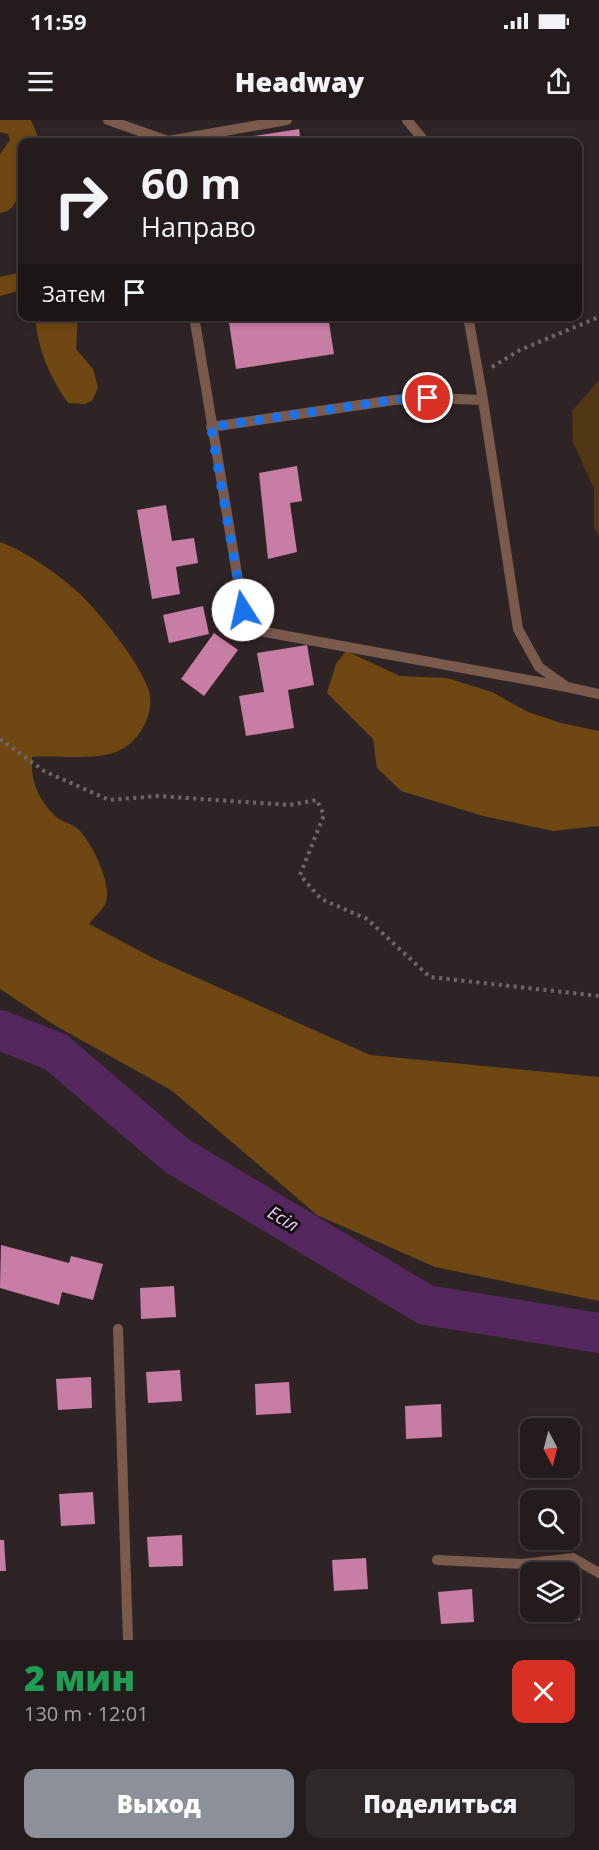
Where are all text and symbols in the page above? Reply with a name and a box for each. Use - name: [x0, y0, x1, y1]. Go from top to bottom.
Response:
- text: 11:59: [30, 6, 87, 36]
- text: Headway: [235, 63, 364, 100]
- icon: menu: [24, 65, 57, 98]
- icon: share: [542, 65, 575, 98]
- text: 60 m: [141, 154, 241, 211]
- icon: right: [42, 162, 120, 240]
- text: Направо: [141, 208, 256, 245]
- icon: arrive: [118, 276, 151, 309]
- text: Затем: [42, 278, 106, 308]
- pin: [402, 372, 453, 423]
- icon: arrive: [411, 381, 444, 414]
- position arrow: [211, 578, 275, 642]
- water label: Есіл: [264, 1200, 304, 1237]
- north arrow: [520, 1418, 580, 1478]
- map controls: [520, 1418, 580, 1622]
- button: search: [520, 1490, 580, 1550]
- button: layers: [520, 1562, 580, 1622]
- text: 2 мин: [24, 1653, 135, 1702]
- button: close: [512, 1660, 575, 1723]
- text: 130 m · 12:01: [24, 1700, 149, 1727]
- button: Выход: [24, 1769, 294, 1838]
- button: Поделиться: [306, 1769, 575, 1838]

